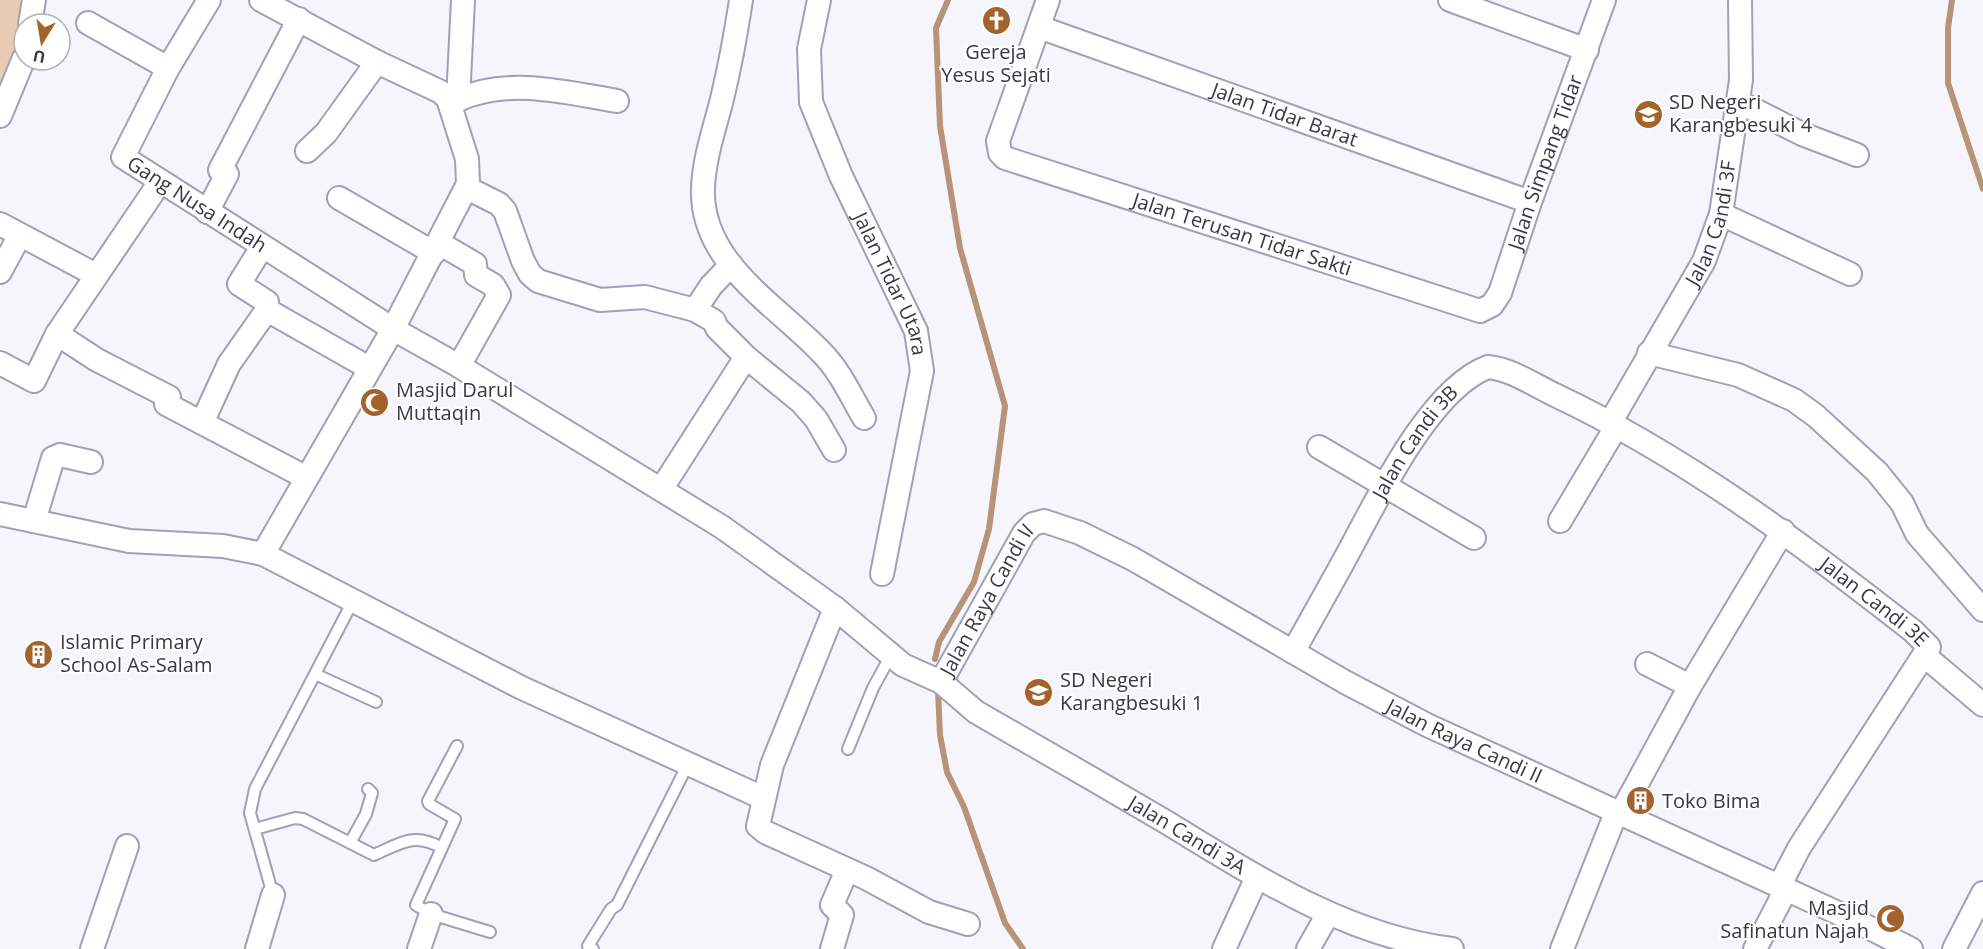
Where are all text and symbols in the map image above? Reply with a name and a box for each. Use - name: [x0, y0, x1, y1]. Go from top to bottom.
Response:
- church icon: Gereja Yesus Sejati: [980, 5, 1012, 37]
- north arrow: [12, 12, 72, 72]
- place label: Gereja Yesus Sejati: [941, 38, 1051, 88]
- text: U: [31, 45, 47, 69]
- street label: Jalan Simpang Tidar: [1501, 71, 1588, 255]
- street label: Jalan Tidar Barat: [1206, 75, 1362, 153]
- place label: SD Negeri Karangbesuki 4: [1669, 88, 1813, 138]
- school or university icon: SD Negeri Karangbesuki 4: [1632, 98, 1664, 130]
- street label: Gang Nusa Indah: [122, 149, 272, 258]
- street label: Jalan Candi 3F: [1678, 159, 1742, 292]
- street label: Jalan Terusan Tidar Sakti: [1127, 185, 1355, 282]
- street label: Jalan Tidar Utara: [847, 205, 933, 357]
- place label: Masjid Darul Muttaqin: [396, 376, 513, 426]
- street label: Jalan Candi 3B: [1365, 379, 1464, 506]
- mosque icon: Masjid Darul Muttaqin: [359, 386, 391, 418]
- street label: Jalan Raya Candi II: [932, 517, 1039, 682]
- street label: Jalan Candi 3E: [1813, 549, 1935, 652]
- place label: Islamic Primary School As-Salam: [60, 628, 213, 678]
- building icon: Islamic Primary School As-Salam: [23, 638, 55, 670]
- place label: SD Negeri Karangbesuki 1: [1060, 666, 1203, 716]
- school or university icon: SD Negeri Karangbesuki 1: [1023, 676, 1055, 708]
- street label: Jalan Raya Candi II: [1380, 691, 1547, 789]
- building icon: Toko Bima: [1625, 785, 1657, 817]
- place label: Toko Bima: [1662, 787, 1760, 814]
- street label: Jalan Candi 3A: [1122, 788, 1251, 880]
- place label: Masjid Safinatun Najah: [1720, 894, 1869, 944]
- mosque icon: Masjid Safinatun Najah: [1874, 903, 1906, 935]

